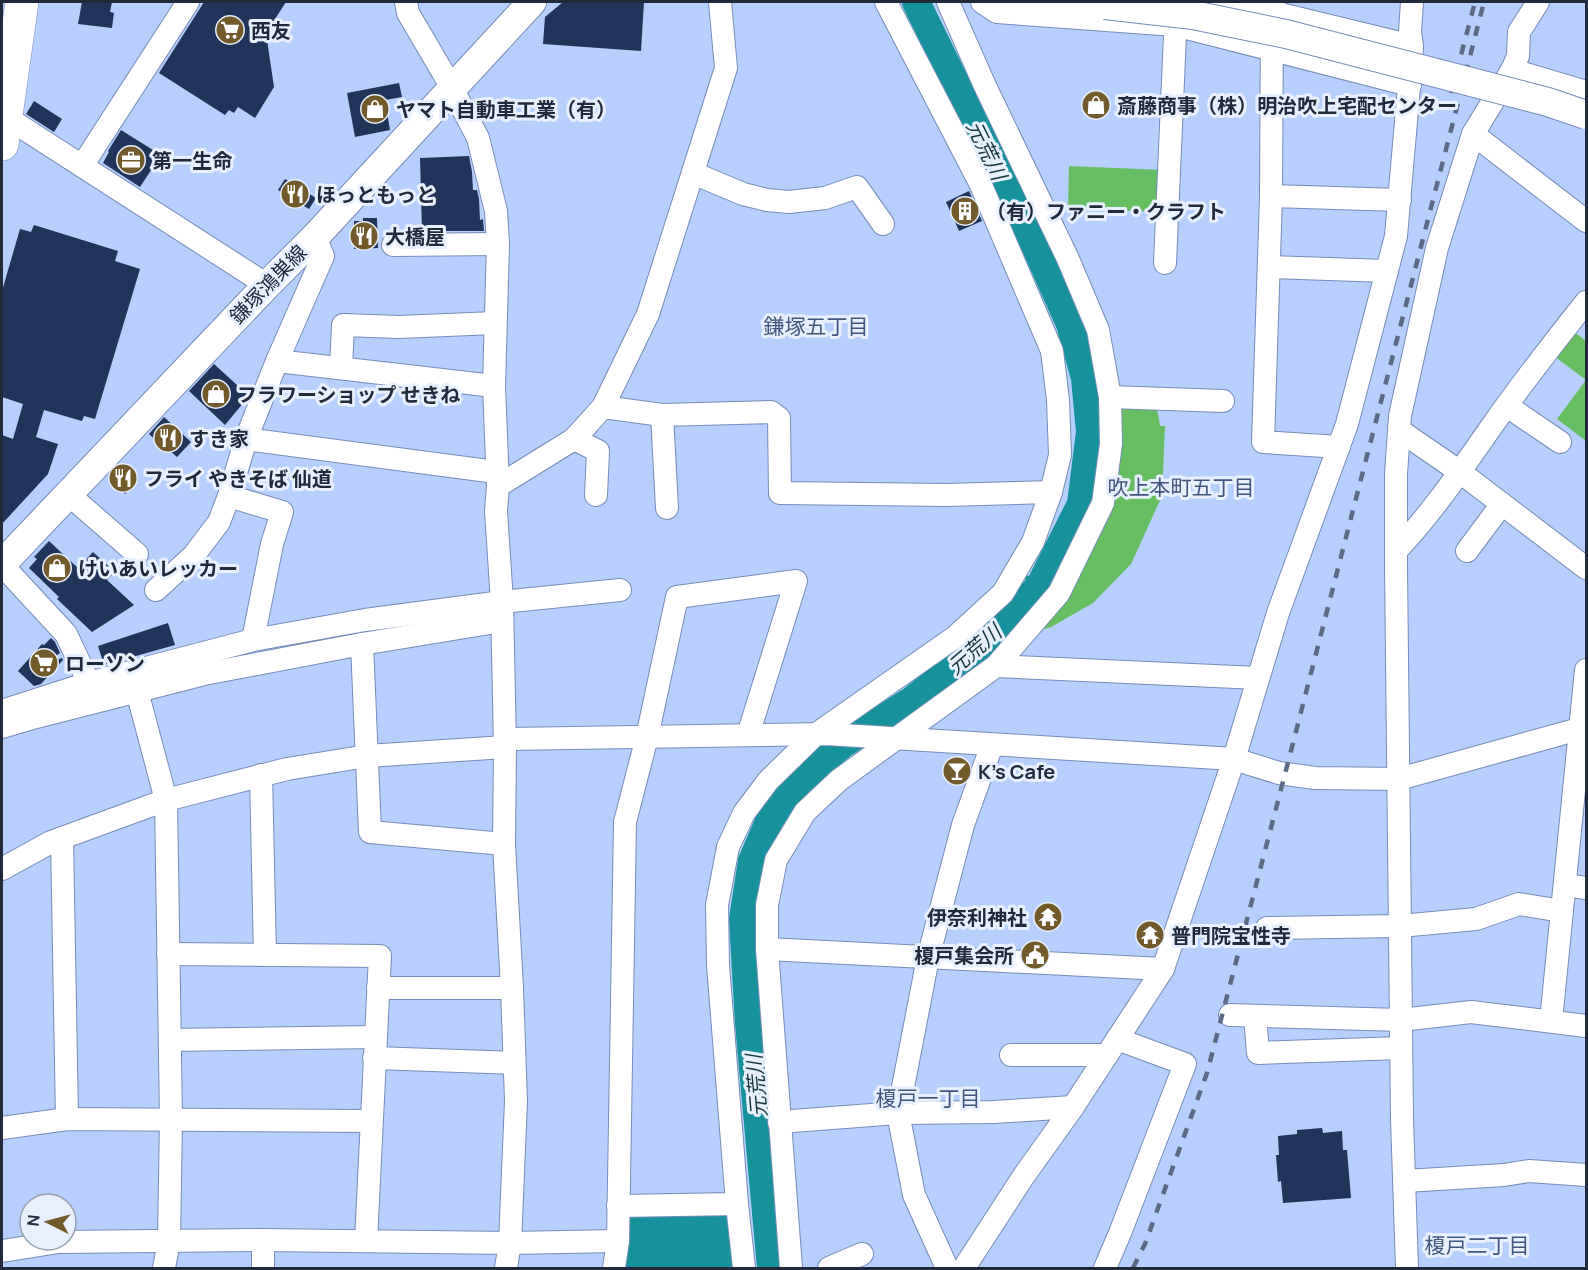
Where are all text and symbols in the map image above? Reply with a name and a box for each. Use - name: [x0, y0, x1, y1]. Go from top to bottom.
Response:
- supermarket icon: 西友: [214, 14, 246, 46]
- place label: 西友: [251, 17, 291, 44]
- shop icon: 斎藤商事（株）明治吹上宅配センター: [1080, 89, 1112, 121]
- place label: 斎藤商事（株）明治吹上宅配センター: [1117, 92, 1457, 119]
- shop icon: ヤマト自動車工業（有）: [359, 93, 391, 125]
- place label: ヤマト自動車工業（有）: [396, 96, 616, 123]
- water label: 元荒川: [961, 116, 1014, 186]
- office icon: 第一生命: [115, 144, 147, 176]
- place label: 第一生命: [152, 147, 233, 174]
- restaurant icon: ほっともっと: [279, 178, 311, 210]
- place label: ほっともっと: [316, 181, 436, 208]
- building icon: （有）ファニー・クラフト: [949, 195, 981, 227]
- place label: （有）ファニー・クラフト: [986, 198, 1226, 225]
- restaurant icon: 大橋屋: [348, 220, 380, 252]
- place label: 大橋屋: [385, 223, 445, 250]
- street label: 鎌塚鴻巣線: [224, 239, 312, 329]
- district label: 鎌塚五丁目: [764, 312, 869, 340]
- shop icon: フラワーショップ せきね: [200, 378, 232, 410]
- place label: フラワーショップ せきね: [237, 381, 461, 408]
- restaurant icon: すき家: [152, 422, 184, 454]
- place label: すき家: [189, 425, 249, 452]
- restaurant icon: フライ やきそば 仙道: [107, 462, 139, 494]
- place label: フライ やきそば 仙道: [144, 465, 332, 492]
- district label: 吹上本町五丁目: [1108, 473, 1255, 501]
- shop icon: けいあいレッカー: [41, 552, 73, 584]
- place label: けいあいレッカー: [78, 555, 238, 582]
- water label: 元荒川: [941, 616, 1008, 680]
- supermarket icon: ローソン: [28, 647, 60, 679]
- place label: ローソン: [65, 650, 145, 677]
- bar icon: K's Cafe: [941, 755, 973, 787]
- place label: K's Cafe: [978, 758, 1055, 785]
- temple icon: 伊奈利神社: [1032, 901, 1064, 933]
- place label: 伊奈利神社: [927, 904, 1027, 931]
- temple icon: 普門院宝性寺: [1134, 919, 1166, 951]
- place label: 普門院宝性寺: [1171, 922, 1291, 949]
- public building icon: 榎戸集会所: [1019, 939, 1051, 971]
- place label: 榎戸集会所: [914, 942, 1014, 969]
- water label: 元荒川: [739, 1051, 773, 1119]
- district label: 榎戸一丁目: [876, 1084, 981, 1112]
- north arrow: [18, 1192, 78, 1252]
- text: N: [22, 1214, 45, 1227]
- district label: 榎戸二丁目: [1425, 1231, 1530, 1259]

